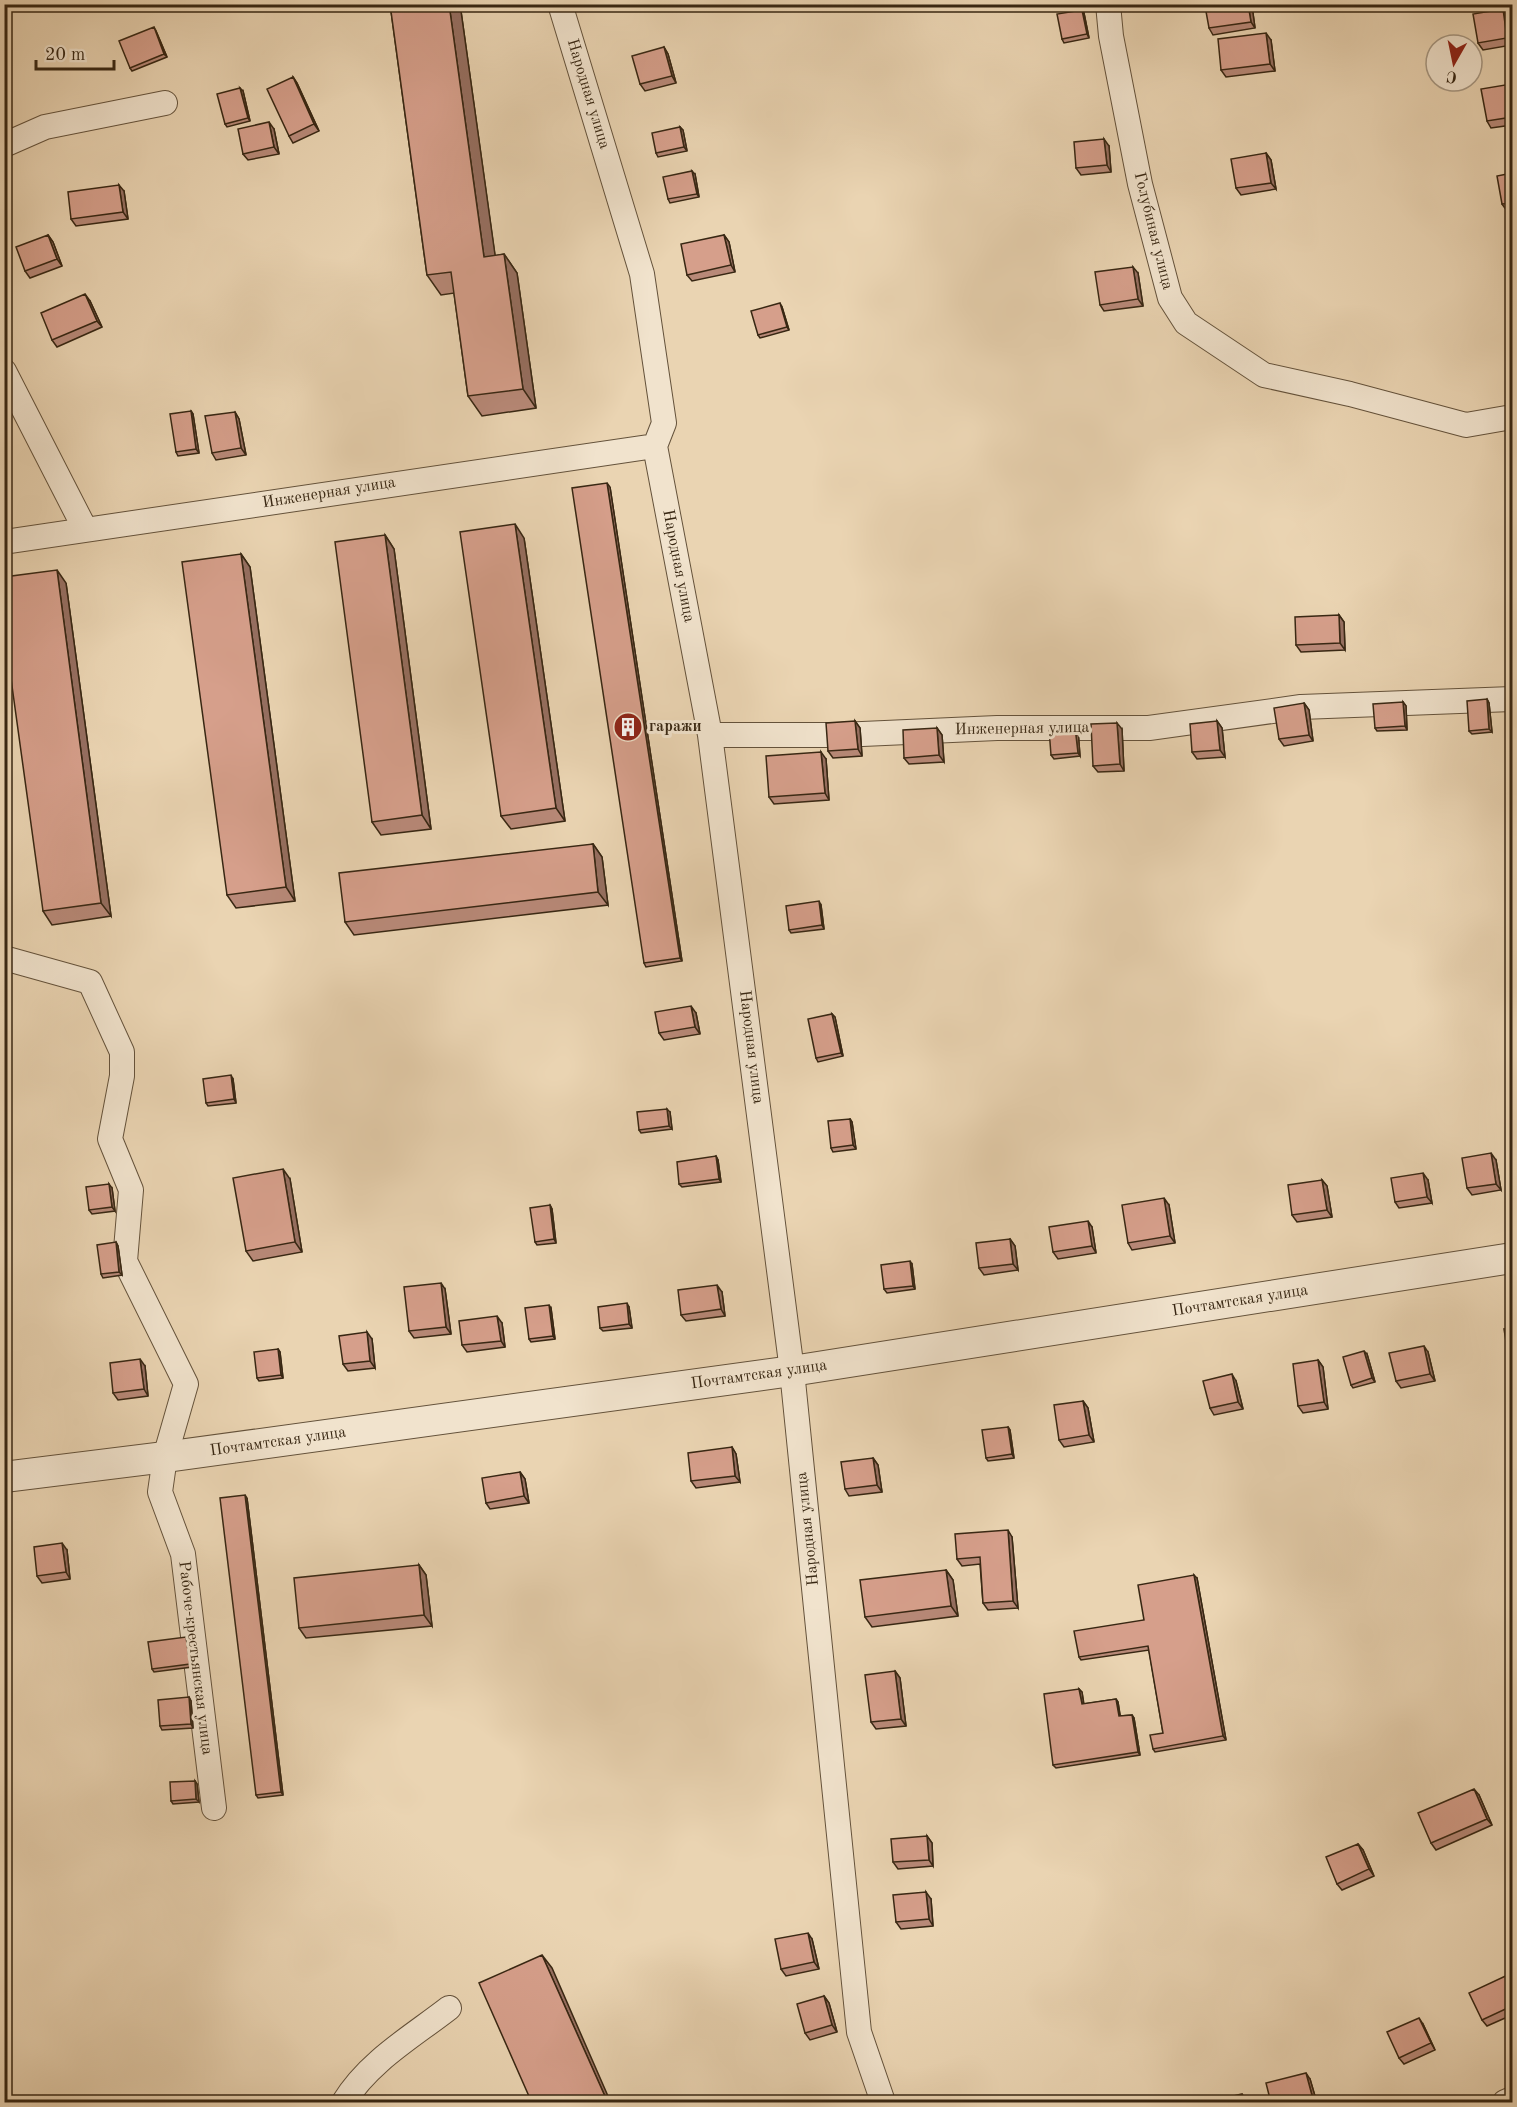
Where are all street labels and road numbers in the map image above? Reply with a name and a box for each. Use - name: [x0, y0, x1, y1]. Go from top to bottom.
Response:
- street label: Народная улица: [564, 37, 612, 151]
- street label: Голубиная улица: [1131, 171, 1175, 292]
- street label: Инженерная улица: [261, 475, 397, 511]
- street label: Народная улица: [659, 508, 697, 624]
- street label: Инженерная улица: [954, 720, 1090, 738]
- street label: Народная улица: [736, 989, 766, 1105]
- street label: Почтамтская улица: [1171, 1282, 1309, 1320]
- street label: Почтамтская улица: [690, 1358, 828, 1392]
- street label: Почтамтская улица: [209, 1425, 347, 1459]
- street label: Народная улица: [794, 1471, 822, 1587]
- street label: Рабоче-крестьянская улица: [175, 1560, 215, 1756]

